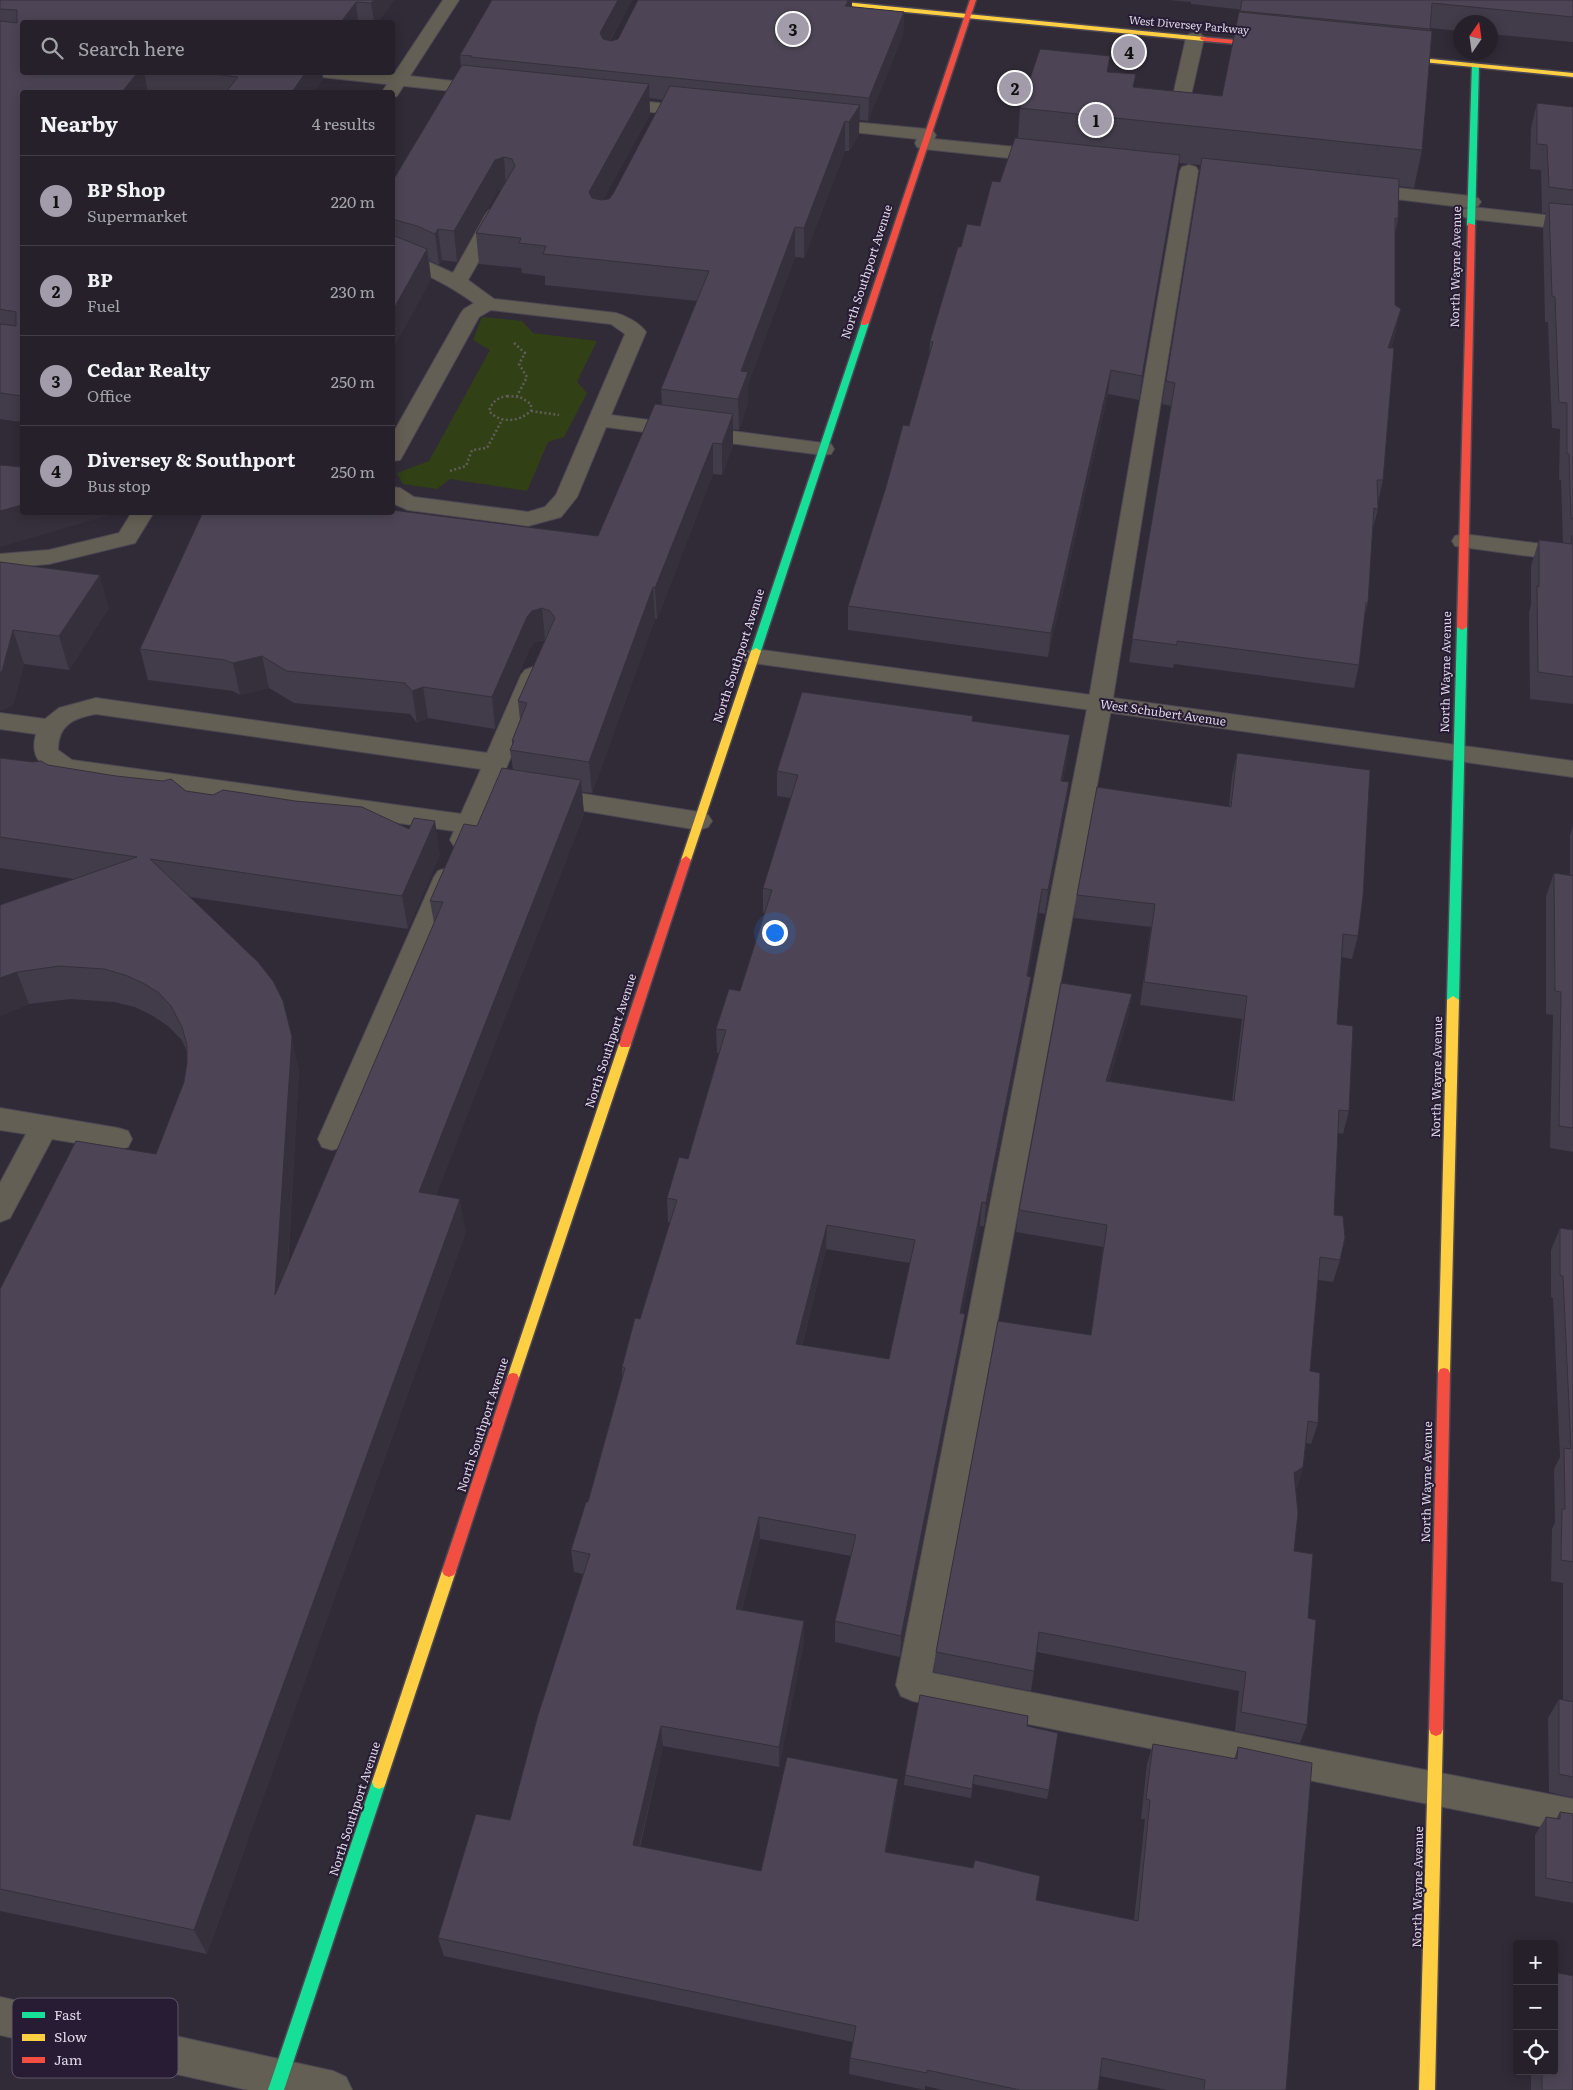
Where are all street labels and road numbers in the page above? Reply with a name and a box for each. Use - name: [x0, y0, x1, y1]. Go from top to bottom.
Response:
- street label: West Diversey Parkway: [1128, 11, 1251, 37]
- street label: North Southport Avenue: [836, 202, 896, 341]
- street label: North Wayne Avenue: [1445, 206, 1465, 328]
- street label: North Southport Avenue: [708, 586, 768, 725]
- street label: North Wayne Avenue: [1435, 611, 1455, 733]
- street label: West Schubert Avenue: [1099, 694, 1227, 730]
- street label: North Southport Avenue: [580, 971, 640, 1110]
- street label: North Wayne Avenue: [1426, 1016, 1446, 1138]
- street label: North Southport Avenue: [452, 1355, 512, 1494]
- street label: North Wayne Avenue: [1416, 1421, 1436, 1543]
- street label: North Southport Avenue: [324, 1739, 384, 1878]
- street label: North Wayne Avenue: [1407, 1826, 1427, 1948]

